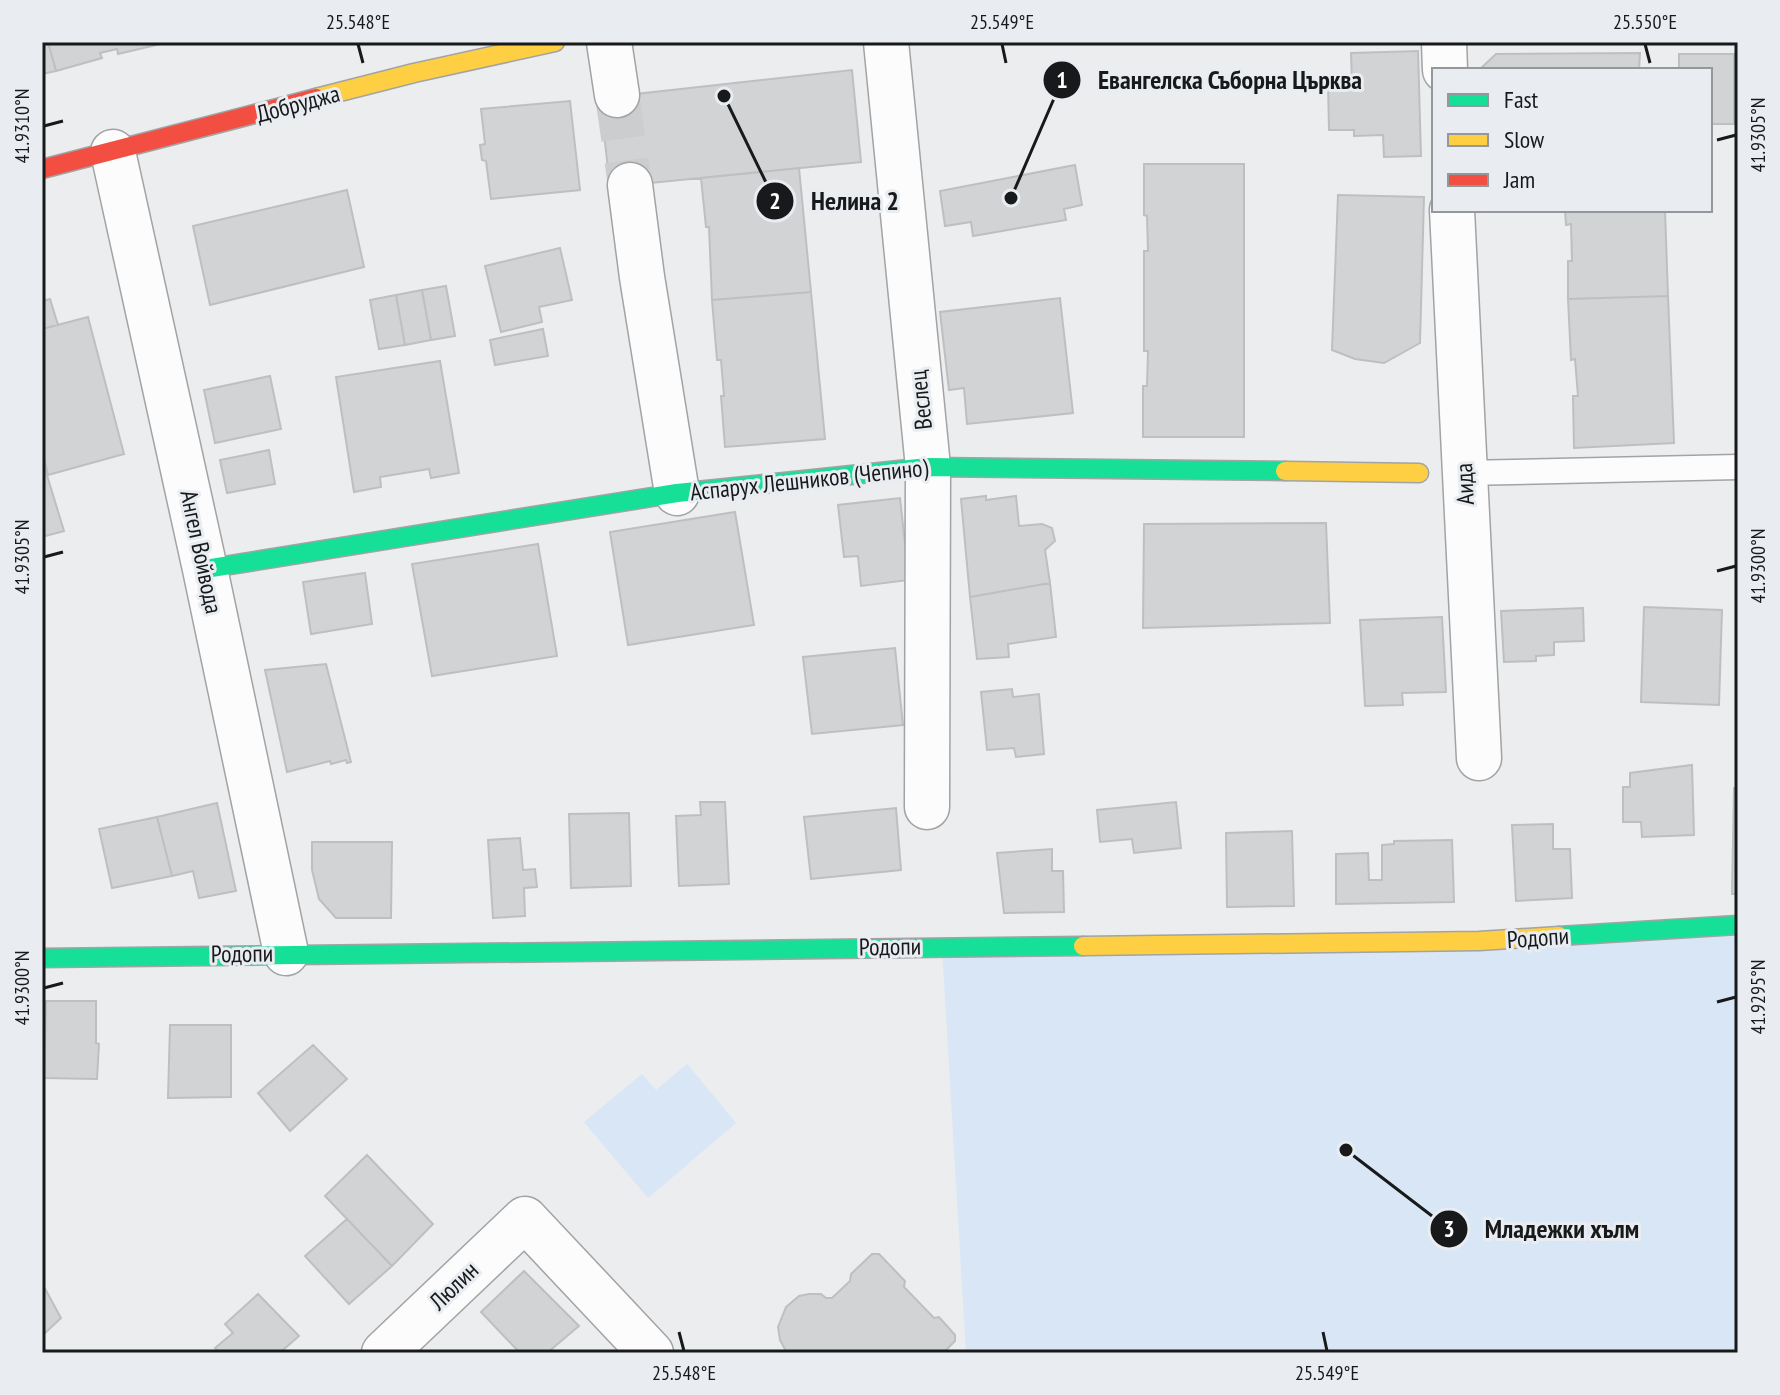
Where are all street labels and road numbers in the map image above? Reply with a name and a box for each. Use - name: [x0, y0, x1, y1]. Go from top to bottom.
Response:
- street label: Добруджа: [253, 78, 343, 130]
- street label: Веслец: [902, 368, 939, 431]
- street label: Аспарух Лешников (Чепино): [688, 452, 930, 507]
- street label: Аида: [1448, 462, 1481, 506]
- street label: Ангел Войвода: [173, 487, 230, 616]
- street label: Родопи: [1506, 920, 1570, 955]
- street label: Родопи: [859, 930, 921, 963]
- street label: Родопи: [211, 937, 273, 970]
- street label: Люлин: [422, 1255, 485, 1317]

